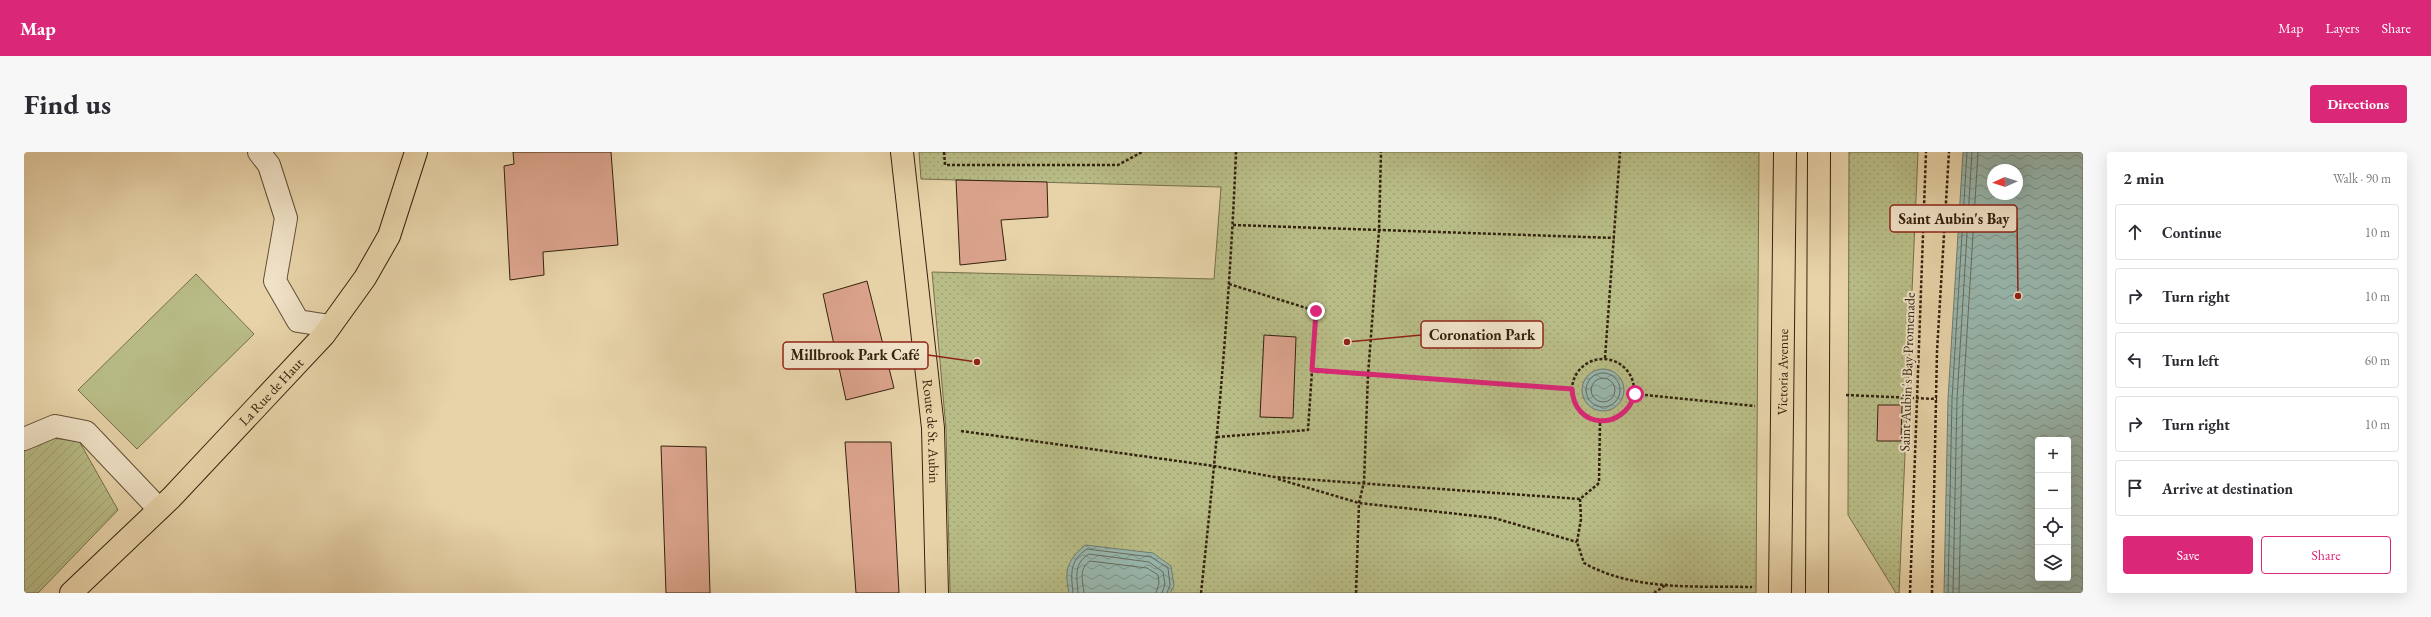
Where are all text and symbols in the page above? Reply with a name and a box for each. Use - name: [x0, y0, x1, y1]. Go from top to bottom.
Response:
- text: Map: [20, 16, 56, 41]
- text: Map: [2278, 19, 2303, 37]
- text: Layers: [2325, 19, 2360, 37]
- text: Share: [2382, 19, 2411, 37]
- button: Directions: [2310, 85, 2407, 123]
- text: Find us: [24, 86, 111, 122]
- north arrow: [1987, 164, 2023, 200]
- text: 2 min: [2123, 167, 2164, 189]
- text: Walk · 90 m: [2333, 170, 2391, 187]
- callout: Saint Aubin's Bay: [1890, 205, 2017, 232]
- text: Saint Aubin's Bay: [1898, 209, 2010, 228]
- icon: ahead: [2124, 221, 2146, 243]
- text: Continue: [2162, 223, 2222, 242]
- text: 10 m: [2365, 224, 2390, 241]
- icon: right: [2124, 285, 2146, 307]
- text: Turn right: [2162, 287, 2230, 306]
- text: 10 m: [2365, 288, 2390, 305]
- street label: Saint Aubin's Bay Promenade: [1895, 292, 1919, 452]
- route end: [1307, 302, 1325, 320]
- callout: Coronation Park: [1421, 321, 1543, 348]
- text: Coronation Park: [1429, 325, 1536, 344]
- street label: Victoria Avenue: [1773, 328, 1792, 415]
- callout: Millbrook Park Café: [783, 342, 928, 369]
- text: Millbrook Park Café: [790, 345, 920, 364]
- icon: left: [2124, 349, 2146, 371]
- text: Turn left: [2162, 351, 2219, 370]
- text: 60 m: [2365, 352, 2390, 369]
- street label: La Rue de Haut: [235, 353, 307, 429]
- street label: Route de St. Aubin: [919, 378, 943, 484]
- route start: [1626, 385, 1644, 403]
- icon: right: [2124, 413, 2146, 435]
- text: Turn right: [2162, 415, 2230, 434]
- text: 10 m: [2365, 416, 2390, 433]
- map controls: [2035, 437, 2071, 581]
- button: +: [2035, 437, 2071, 473]
- button: −: [2035, 473, 2071, 509]
- icon: arrive: [2124, 477, 2146, 499]
- text: Arrive at destination: [2162, 479, 2293, 498]
- button: locate: [2035, 509, 2071, 545]
- button: Save: [2123, 536, 2253, 574]
- button: Share: [2261, 536, 2391, 574]
- button: layers: [2035, 545, 2071, 581]

